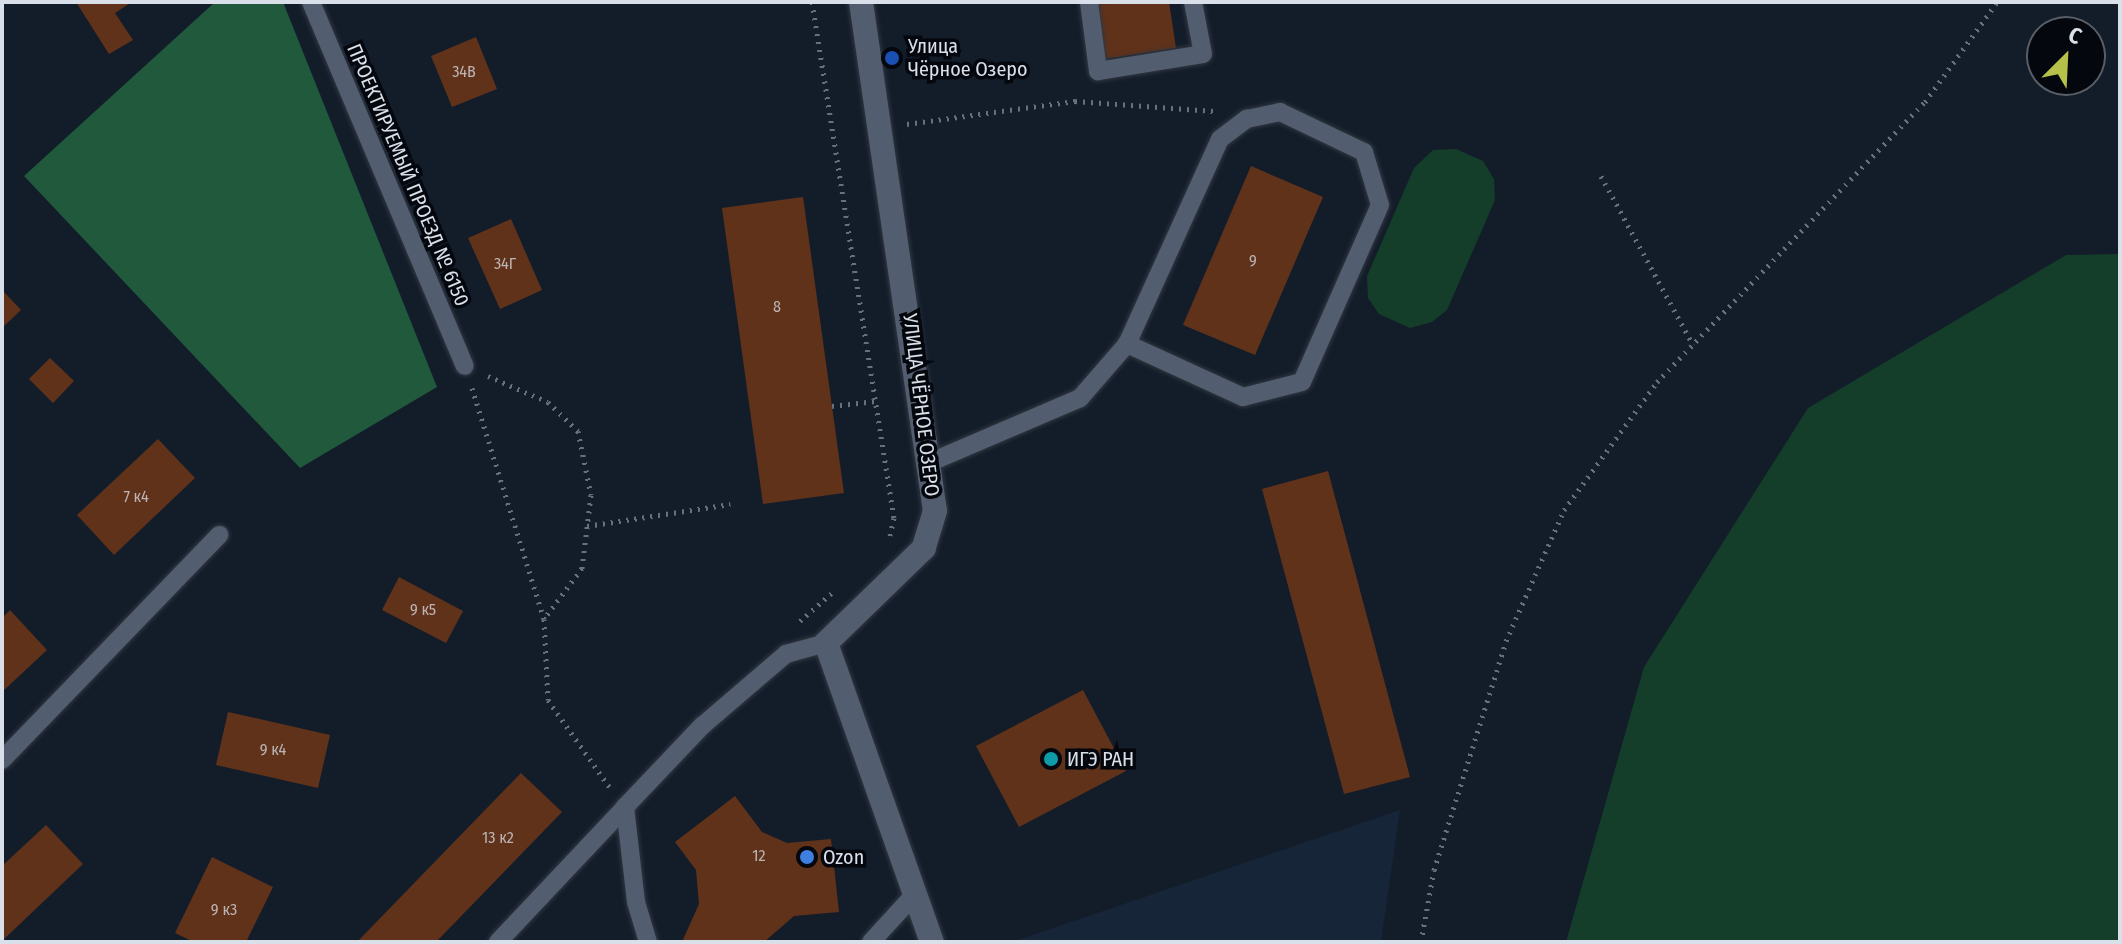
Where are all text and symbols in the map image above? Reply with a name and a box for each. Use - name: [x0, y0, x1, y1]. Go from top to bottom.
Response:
- north arrow: [2026, 16, 2106, 96]
- text: С: [2064, 21, 2086, 50]
- place label: Улица Чёрное Озеро: [908, 34, 1027, 81]
- street label: ПРОЕКТИРУЕМЫЙ ПРОЕЗД № 6150: [342, 40, 474, 310]
- marker: Улица Чёрное Озеро: [883, 49, 901, 67]
- house number: 34В: [452, 62, 476, 82]
- house number: 9: [1249, 251, 1257, 271]
- house number: 34Г: [494, 254, 516, 274]
- house number: 8: [773, 297, 781, 317]
- street label: УЛИЦА ЧЁРНОЕ ОЗЕРО: [898, 312, 944, 498]
- house number: 7 к4: [123, 487, 149, 507]
- house number: 9 к5: [410, 600, 436, 620]
- house number: 9 к4: [260, 740, 286, 760]
- place label: ИГЭ РАН: [1067, 747, 1134, 771]
- marker: ИГЭ РАН: [1042, 750, 1060, 768]
- house number: 13 к2: [482, 828, 514, 848]
- place label: Ozon: [823, 845, 864, 869]
- house number: 12: [752, 846, 766, 866]
- marker: Ozon: [798, 848, 816, 866]
- house number: 9 к3: [211, 900, 237, 920]

